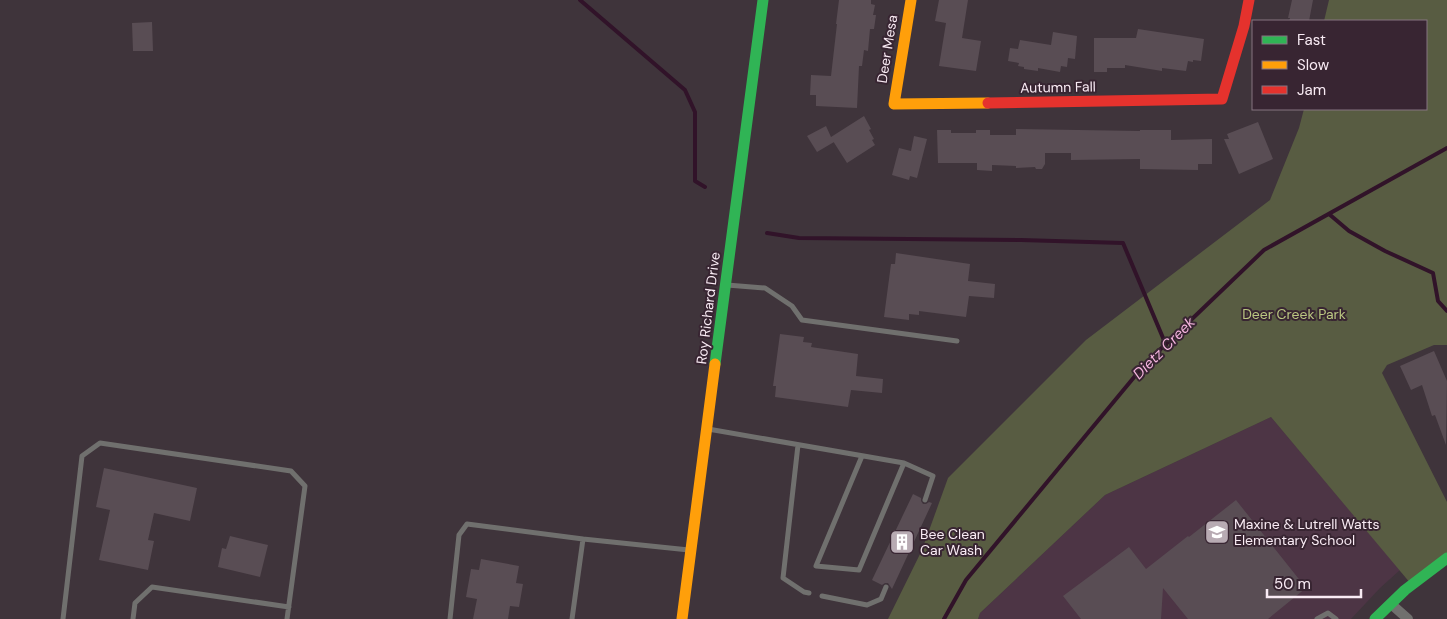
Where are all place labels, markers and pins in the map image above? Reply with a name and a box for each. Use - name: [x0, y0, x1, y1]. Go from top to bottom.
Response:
- place label: Maxine & Lutrell Watts Elementary School: [1234, 515, 1379, 549]
- school or university icon: Maxine & Lutrell Watts Elementary School: [1204, 519, 1230, 545]
- place label: Bee Clean Car Wash: [920, 525, 985, 559]
- building icon: Bee Clean Car Wash: [889, 529, 915, 555]

